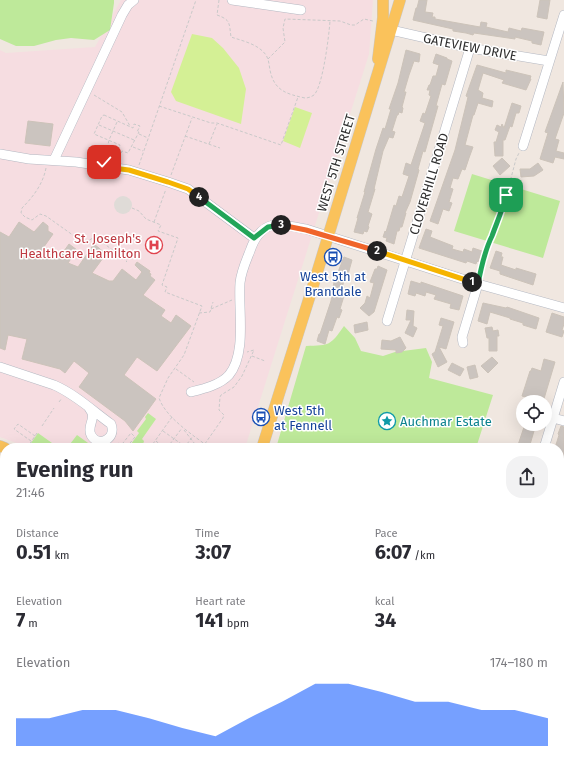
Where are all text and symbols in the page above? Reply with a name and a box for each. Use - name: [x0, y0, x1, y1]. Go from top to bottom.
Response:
- street label: GATEVIEW DRIVE: [422, 31, 518, 63]
- street label: WEST 5TH STREET: [314, 112, 358, 214]
- street label: CLOVERHILL ROAD: [406, 131, 452, 237]
- pin: [87, 145, 121, 179]
- icon: check: [93, 151, 115, 173]
- pin: [489, 178, 523, 212]
- icon: arrive: [495, 184, 517, 206]
- pin: 4: [189, 187, 209, 207]
- text: 4: [196, 190, 202, 203]
- pin: 3: [271, 215, 291, 235]
- text: 3: [278, 218, 284, 231]
- place label: St. Joseph's Healthcare Hamilton: [20, 231, 141, 261]
- hospital icon: St. Joseph's Healthcare Hamilton: [144, 235, 164, 255]
- pin: 2: [367, 241, 387, 261]
- text: 2: [374, 244, 380, 257]
- bus stop icon: West 5th at Brantdale: [323, 247, 343, 267]
- place label: West 5th at Brantdale: [300, 269, 366, 299]
- pin: 1: [462, 272, 482, 292]
- text: 1: [469, 275, 475, 288]
- map controls: [516, 395, 552, 431]
- button: locate: [516, 395, 552, 431]
- place label: West 5th at Fennell: [274, 403, 332, 433]
- bus stop icon: West 5th at Fennell: [251, 407, 271, 427]
- place icon: Auchmar Estate: [377, 411, 397, 431]
- place label: Auchmar Estate: [400, 414, 492, 429]
- text: Evening run: [16, 456, 133, 483]
- button: share: [506, 456, 548, 498]
- text: 21:46: [16, 485, 45, 500]
- text: Distance: [16, 527, 59, 540]
- text: Time: [195, 527, 220, 540]
- text: Pace: [375, 527, 397, 540]
- text: 0.51: [16, 540, 52, 564]
- text: 3:07: [195, 540, 231, 564]
- text: 6:07: [375, 540, 411, 564]
- text: km: [52, 549, 70, 562]
- text: /km: [411, 549, 435, 562]
- text: Elevation: [16, 595, 62, 608]
- text: Heart rate: [195, 595, 245, 608]
- text: kcal: [375, 595, 394, 608]
- text: 7: [16, 608, 25, 632]
- text: 141: [195, 608, 224, 632]
- text: 34: [375, 608, 396, 632]
- text: m: [25, 617, 38, 630]
- text: bpm: [224, 617, 249, 630]
- text: Elevation: [16, 655, 70, 670]
- text: 174–180 m: [490, 655, 548, 670]

